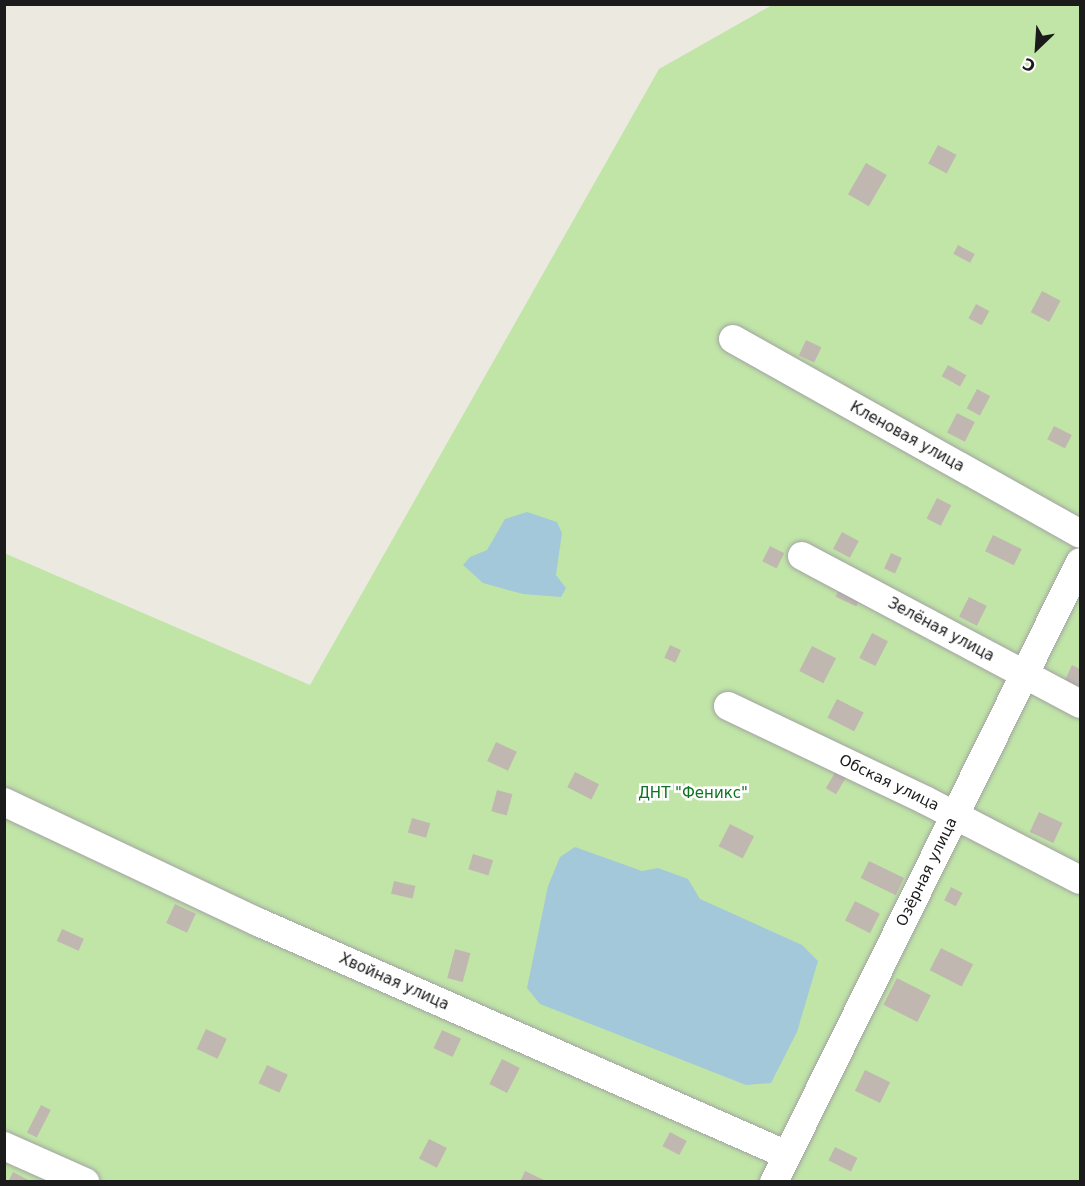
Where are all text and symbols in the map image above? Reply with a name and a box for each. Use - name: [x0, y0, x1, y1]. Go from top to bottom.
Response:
- north arrow: [1007, 18, 1067, 78]
- text: С: [1020, 54, 1039, 76]
- street label: Кленовая улица: [847, 398, 967, 476]
- street label: Зелёная улица: [885, 594, 997, 666]
- street label: Обская улица: [836, 751, 942, 815]
- park label: ДНТ "Феникс": [638, 785, 748, 803]
- street label: Озёрная улица: [893, 815, 961, 929]
- street label: Хвойная улица: [336, 950, 452, 1014]

